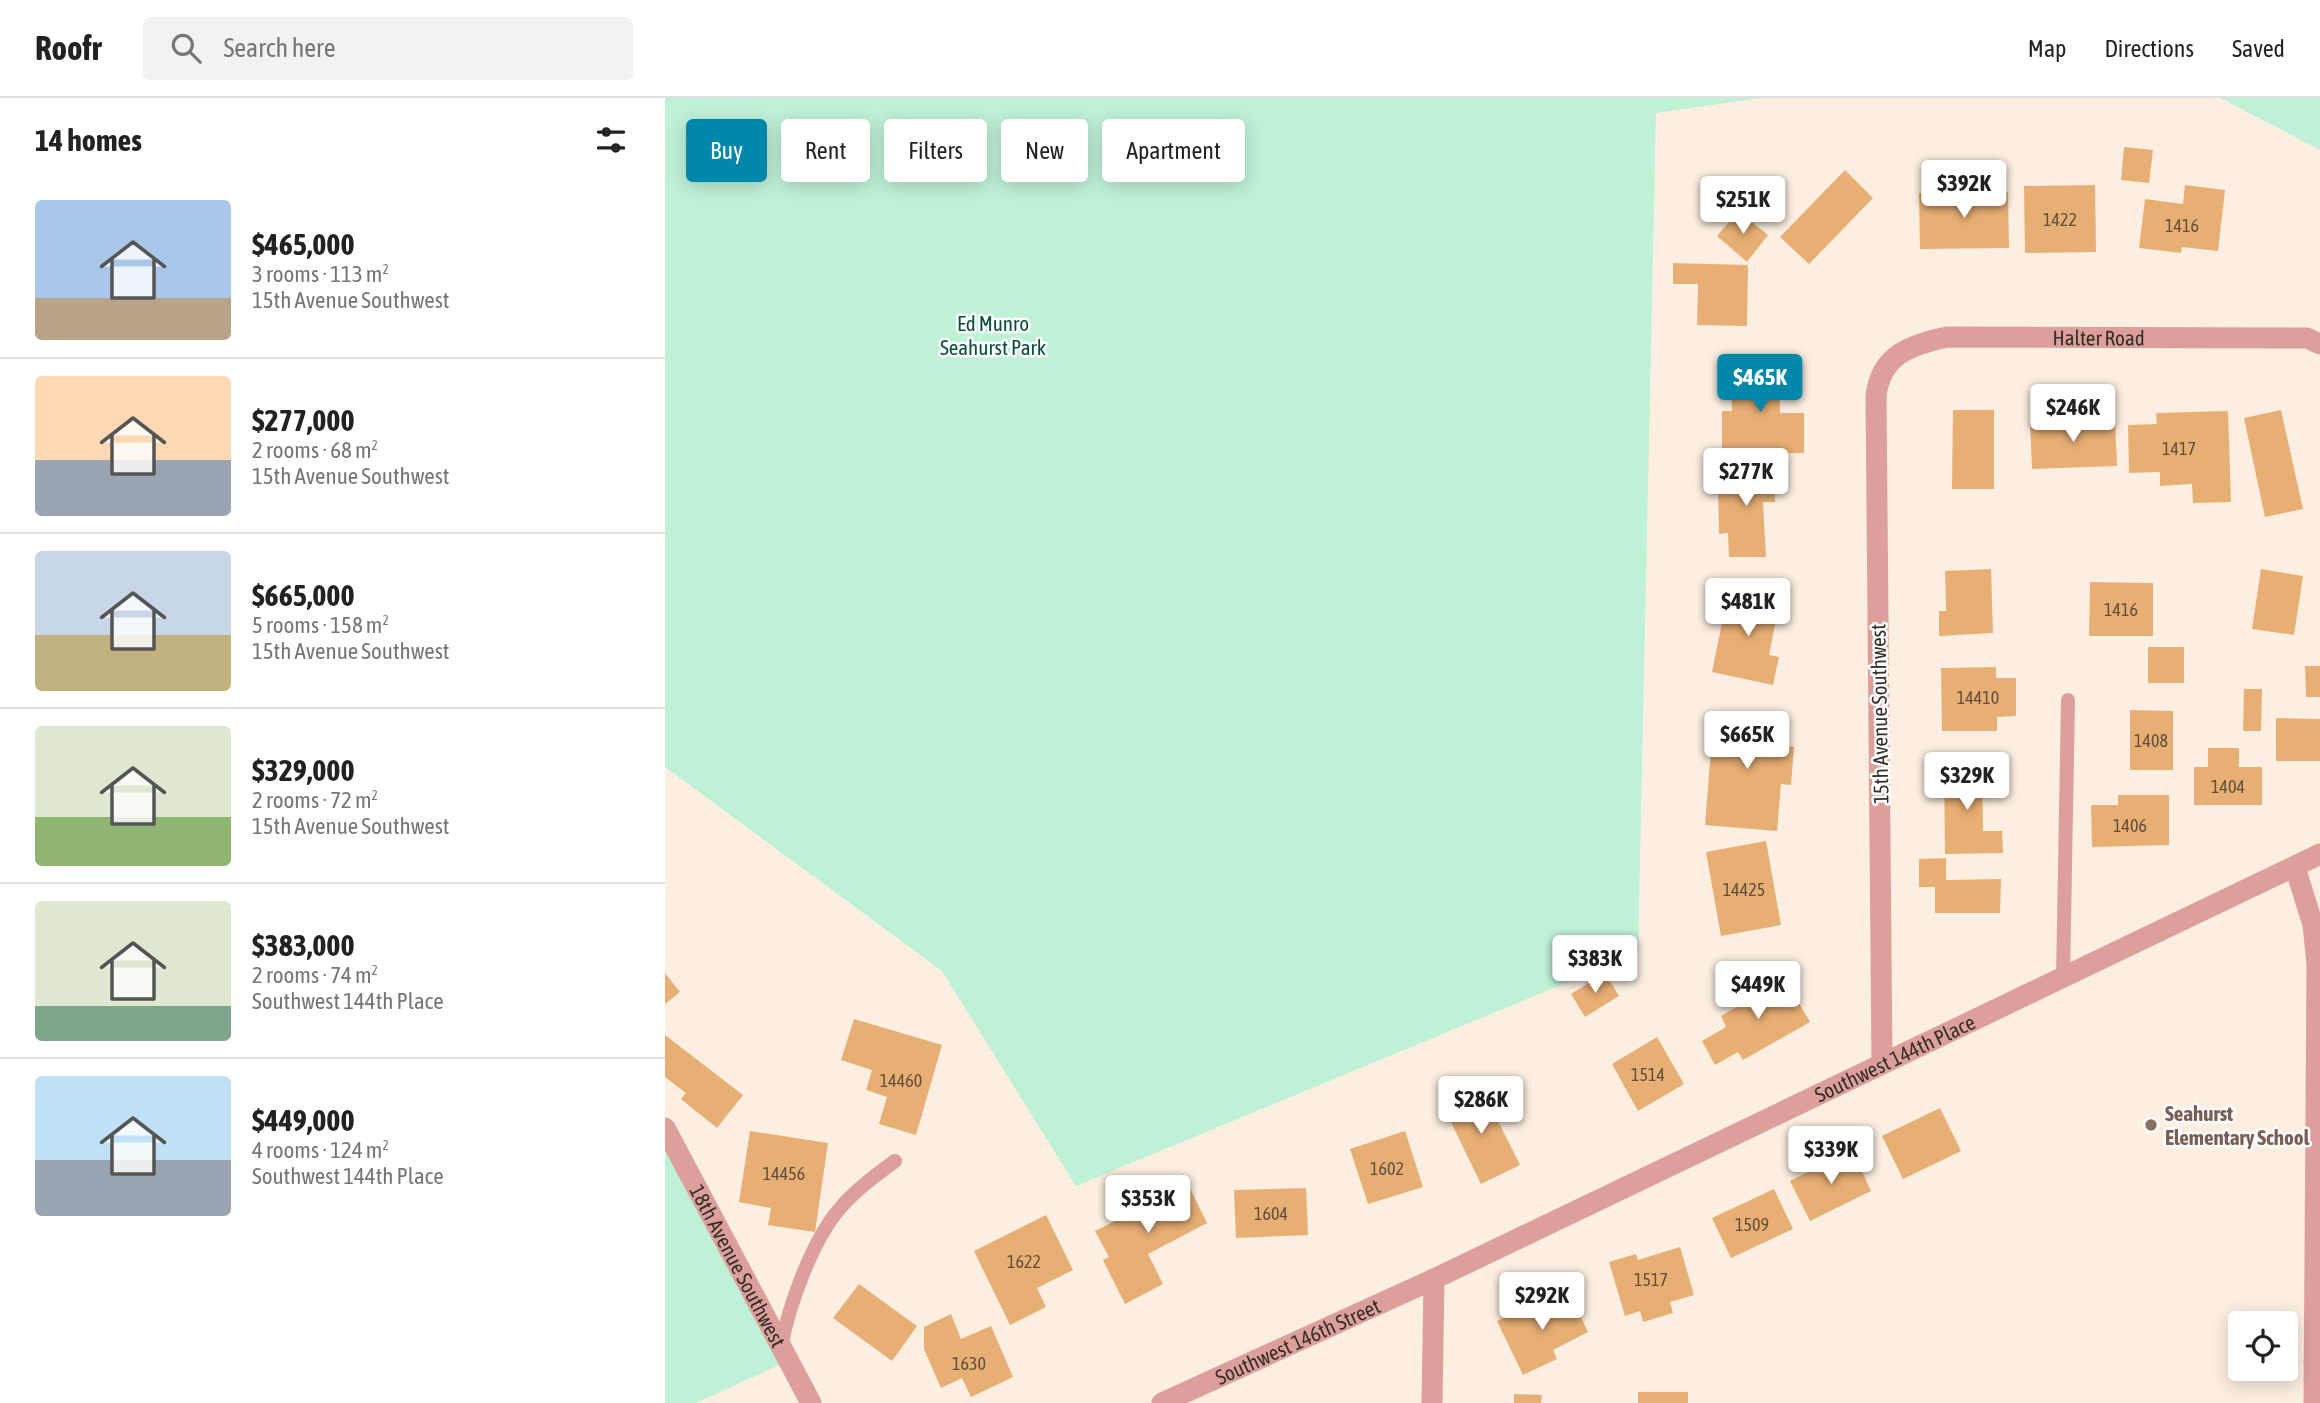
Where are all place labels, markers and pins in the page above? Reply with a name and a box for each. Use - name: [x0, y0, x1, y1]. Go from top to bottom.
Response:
- pin: $392K: [1915, 160, 2013, 220]
- pin: $251K: [1694, 176, 1792, 236]
- pin: $465K: [1711, 354, 1809, 414]
- pin: $246K: [2024, 384, 2122, 444]
- pin: $277K: [1697, 448, 1795, 508]
- pin: $481K: [1699, 578, 1797, 638]
- pin: $665K: [1698, 712, 1796, 771]
- pin: $329K: [1918, 752, 2016, 812]
- pin: $383K: [1546, 936, 1644, 995]
- pin: $449K: [1709, 962, 1807, 1021]
- pin: $286K: [1432, 1076, 1530, 1136]
- place label: Seahurst Elementary School: [2165, 1101, 2310, 1149]
- marker: Seahurst Elementary School: [2143, 1117, 2159, 1133]
- pin: $339K: [1782, 1126, 1880, 1186]
- pin: $353K: [1099, 1176, 1197, 1235]
- pin: $292K: [1493, 1272, 1591, 1332]

